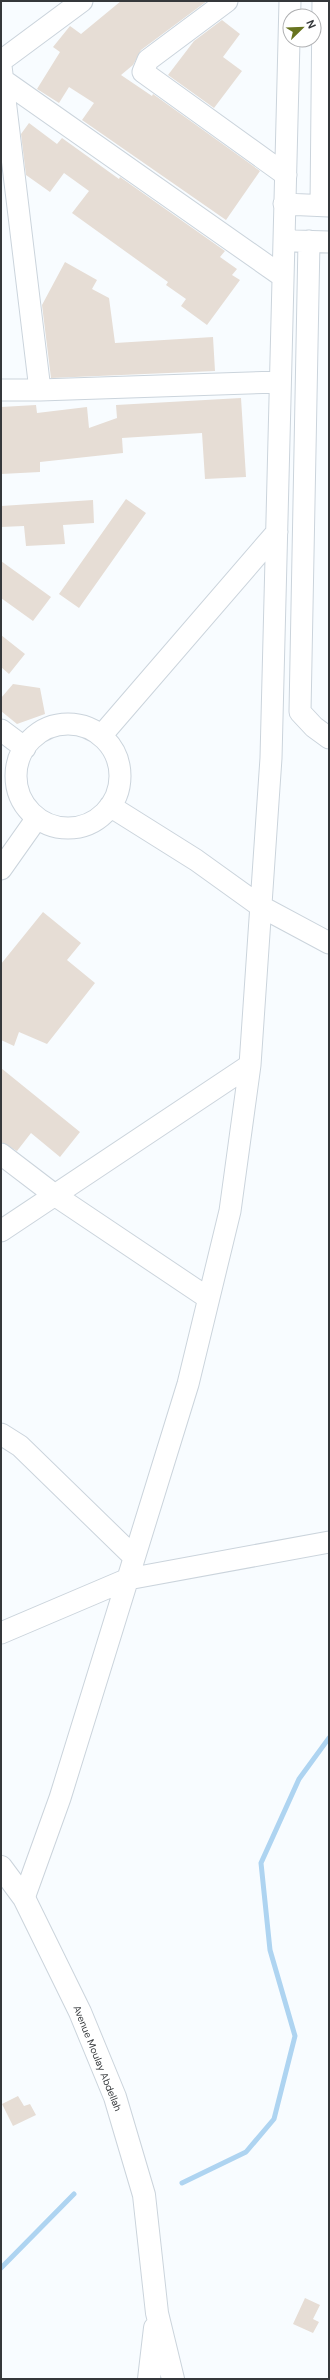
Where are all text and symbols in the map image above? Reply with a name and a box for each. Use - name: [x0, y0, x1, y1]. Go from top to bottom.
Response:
- north arrow: [282, 8, 322, 48]
- text: N: [303, 18, 319, 31]
- street label: Avenue Moulay Abdellah: [70, 2003, 125, 2113]

